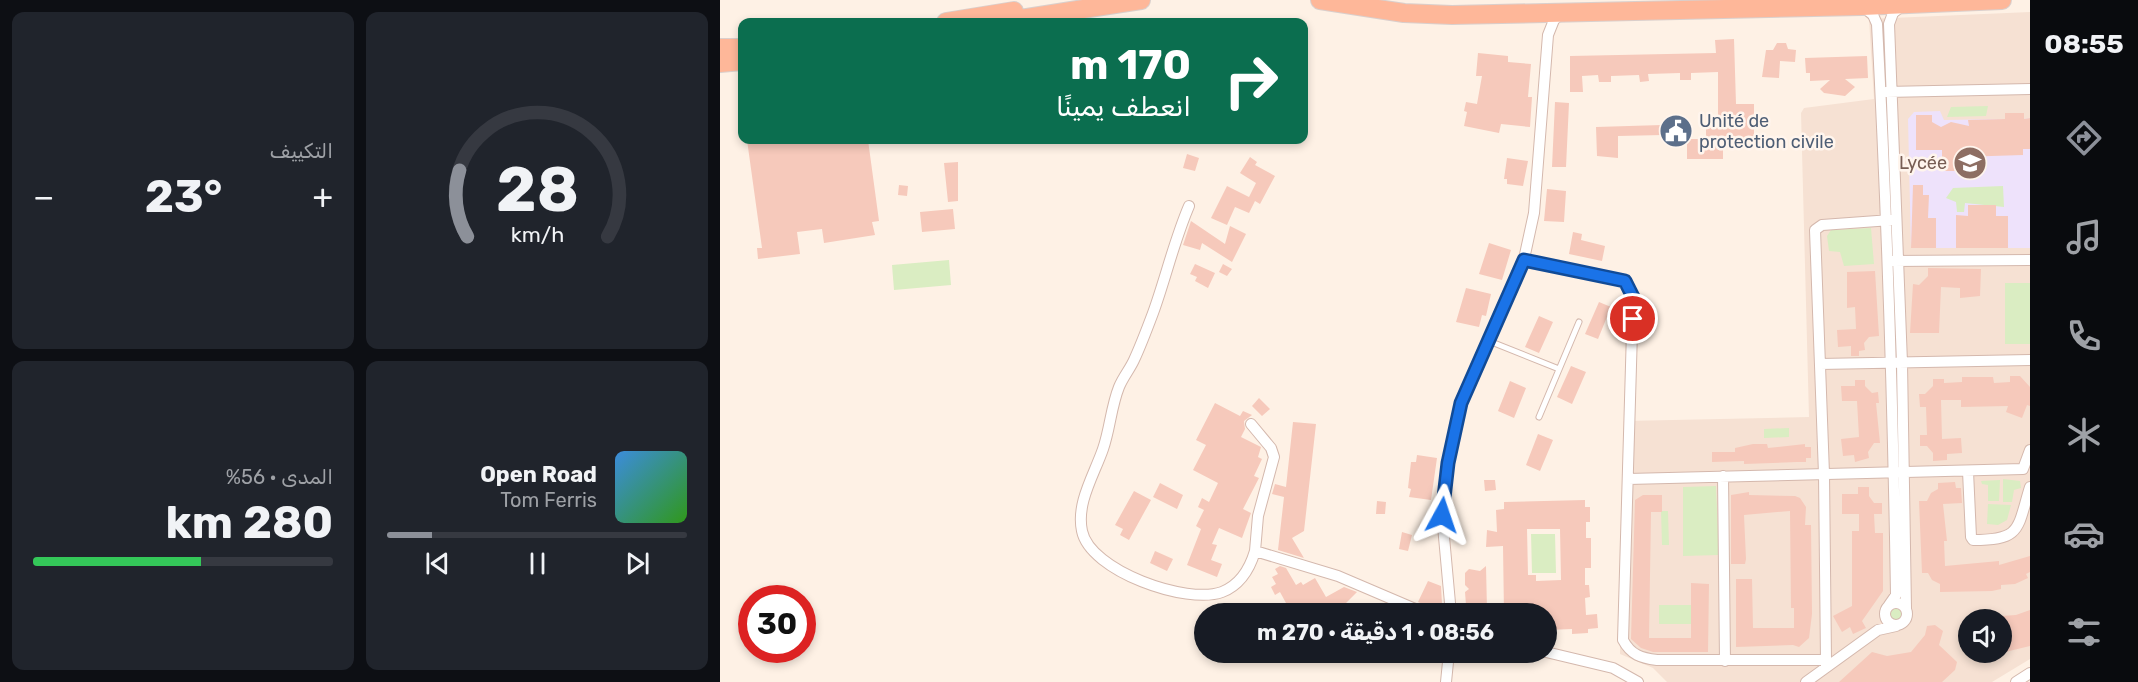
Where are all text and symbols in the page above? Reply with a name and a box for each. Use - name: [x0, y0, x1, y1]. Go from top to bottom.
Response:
- text: 08:55: [2044, 28, 2124, 60]
- text: 170 m: [1070, 40, 1191, 90]
- icon: right: [1212, 42, 1290, 120]
- text: انعطف يمينًا: [1056, 91, 1191, 123]
- place label: Unité de protection civile: [1699, 110, 1834, 153]
- public building icon: Unité de protection civile: [1658, 113, 1694, 149]
- icon: directions: [2063, 117, 2105, 159]
- text: التكييف: [270, 139, 333, 163]
- school or university icon: Lycée: [1952, 145, 1988, 181]
- place label: Lycée: [1899, 152, 1947, 174]
- text: 28: [496, 153, 578, 227]
- text: 23°: [145, 170, 222, 223]
- text: −: [33, 177, 54, 216]
- text: +: [312, 177, 333, 216]
- icon: music: [2063, 216, 2105, 258]
- text: km/h: [510, 223, 564, 248]
- pin: [1607, 293, 1658, 344]
- icon: arrive: [1616, 302, 1649, 335]
- icon: phone: [2063, 315, 2105, 357]
- icon: climate: [2063, 414, 2105, 456]
- text: Open Road: [480, 461, 597, 488]
- text: المدى · 56%: [226, 465, 333, 489]
- position arrow: [1410, 483, 1474, 547]
- text: Tom Ferris: [500, 488, 597, 512]
- text: 280 km: [166, 496, 333, 549]
- icon: car: [2063, 513, 2105, 555]
- icon: previous: [421, 547, 454, 580]
- icon: pause: [521, 547, 554, 580]
- icon: next: [621, 547, 654, 580]
- speed limit sign: 30: [738, 585, 816, 663]
- map controls: [1958, 609, 2012, 663]
- button: sound: [1958, 609, 2012, 663]
- icon: filters: [2063, 611, 2105, 653]
- text: 08:56 · 1 دقيقة · 270 m: [1257, 619, 1494, 646]

